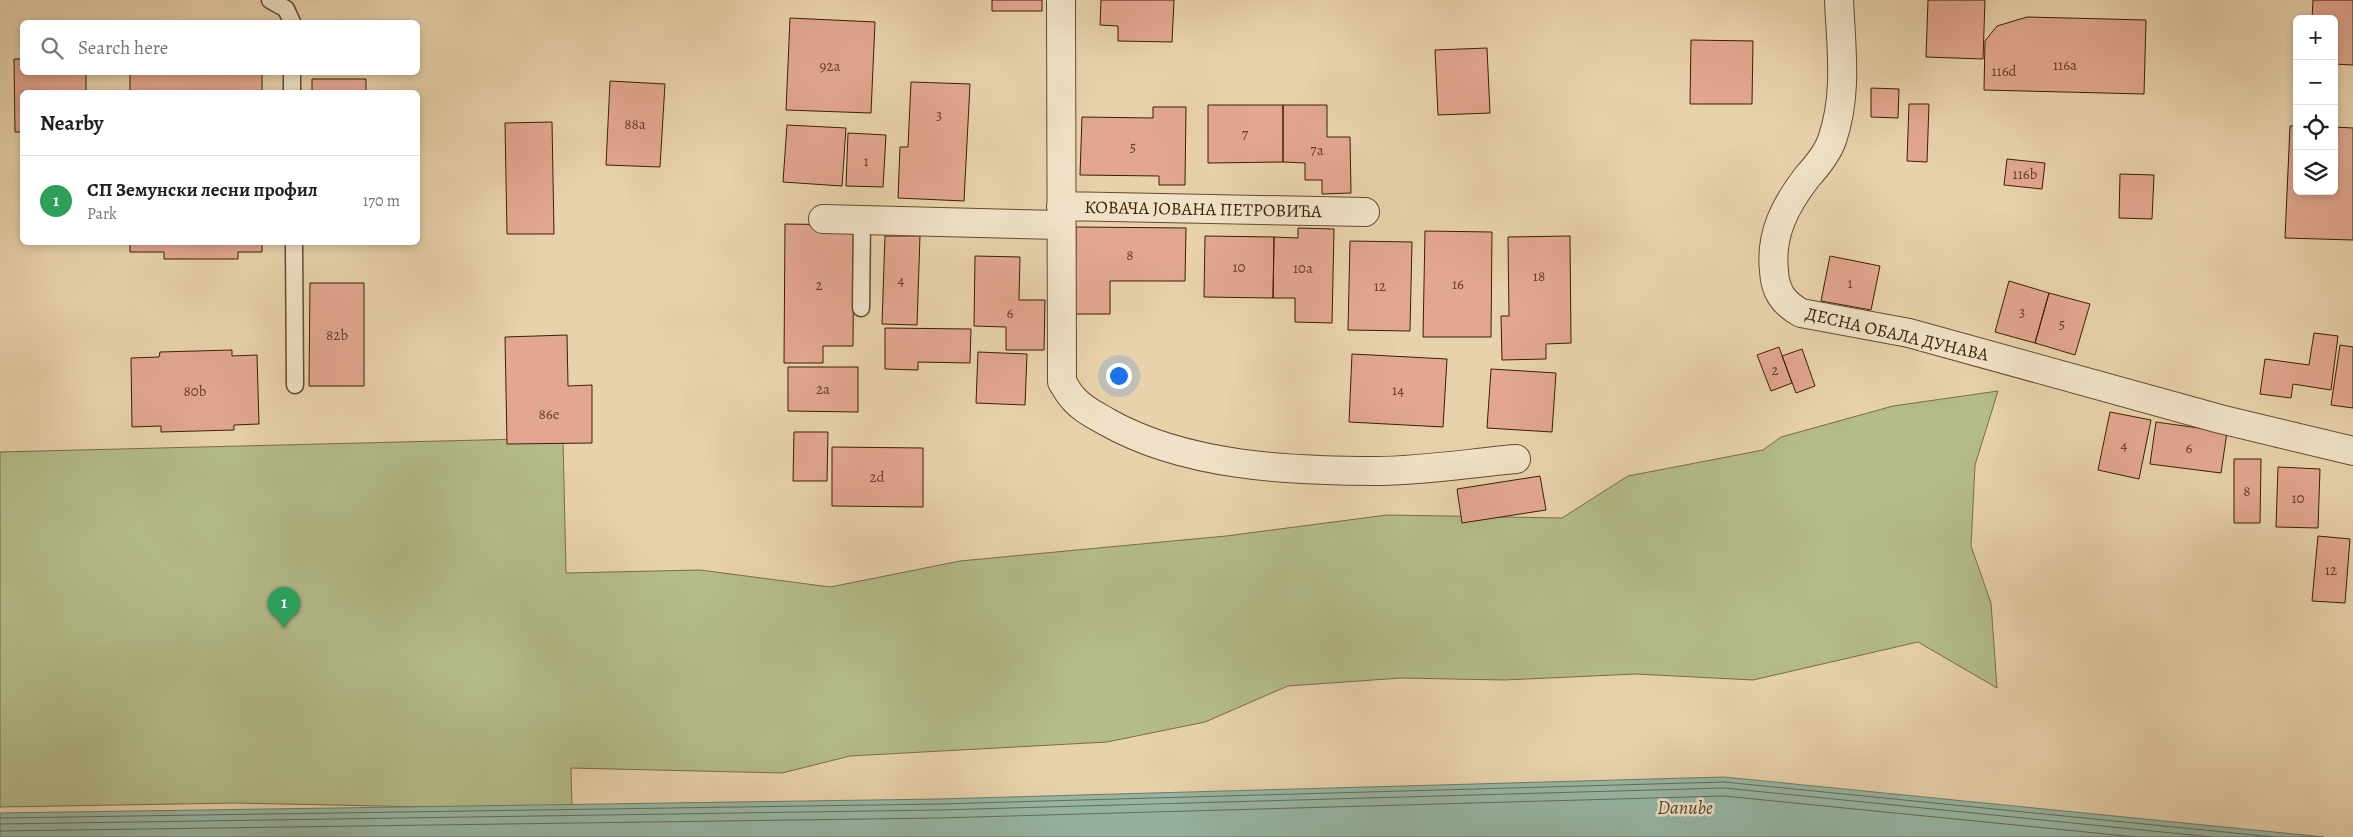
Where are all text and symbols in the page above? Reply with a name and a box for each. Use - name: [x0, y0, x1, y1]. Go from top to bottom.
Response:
- map controls: [2293, 15, 2338, 195]
- button: +: [2293, 15, 2338, 60]
- search box: [20, 20, 420, 75]
- icon: search: [38, 34, 66, 62]
- text: Search here: [78, 35, 168, 61]
- house number: 116a: [2053, 55, 2077, 75]
- house number: 92a: [820, 56, 840, 76]
- button: −: [2293, 60, 2338, 105]
- house number: 116d: [1991, 61, 2018, 81]
- house number: 3: [936, 105, 942, 125]
- button: locate: [2293, 105, 2338, 150]
- text: Nearby: [40, 109, 103, 137]
- house number: 88a: [624, 114, 646, 134]
- house number: 7: [1242, 124, 1249, 144]
- house number: 5: [1130, 137, 1136, 157]
- house number: 7a: [1310, 140, 1324, 160]
- button: layers: [2293, 150, 2338, 195]
- house number: 1: [863, 151, 869, 171]
- house number: 116b: [2013, 164, 2038, 184]
- text: СП Земунски лесни профил: [87, 177, 318, 203]
- text: 1: [53, 190, 59, 212]
- text: 170 m: [363, 190, 400, 212]
- street label: КОВАЧА ЈОВАНА ПЕТРОВИЋА: [1084, 195, 1322, 223]
- text: Park: [87, 203, 117, 225]
- house number: 8: [1126, 245, 1134, 265]
- house number: 10: [1232, 257, 1246, 277]
- house number: 10a: [1293, 258, 1313, 278]
- house number: 18: [1533, 266, 1545, 286]
- house number: 4: [898, 270, 905, 290]
- house number: 1: [1847, 273, 1853, 293]
- house number: 16: [1452, 274, 1464, 294]
- house number: 2: [815, 275, 823, 295]
- house number: 12: [1374, 276, 1386, 296]
- street label: ДЕСНА ОБАЛА ДУНАВА: [1803, 301, 1991, 367]
- house number: 3: [2019, 302, 2025, 322]
- house number: 6: [1007, 303, 1014, 323]
- house number: 5: [2059, 314, 2065, 334]
- house number: 82b: [326, 325, 348, 345]
- house number: 2: [1771, 360, 1779, 380]
- your location: [1106, 363, 1132, 389]
- house number: 2a: [816, 379, 830, 399]
- house number: 14: [1392, 380, 1404, 400]
- house number: 80b: [184, 381, 207, 401]
- house number: 86e: [539, 404, 560, 424]
- house number: 4: [2121, 435, 2128, 455]
- house number: 6: [2186, 438, 2193, 458]
- house number: 2d: [869, 467, 886, 487]
- house number: 8: [2243, 481, 2251, 501]
- house number: 10: [2291, 488, 2305, 508]
- house number: 12: [2325, 560, 2337, 580]
- pin: 1: [268, 587, 300, 628]
- water label: Danube: [1657, 795, 1713, 821]

